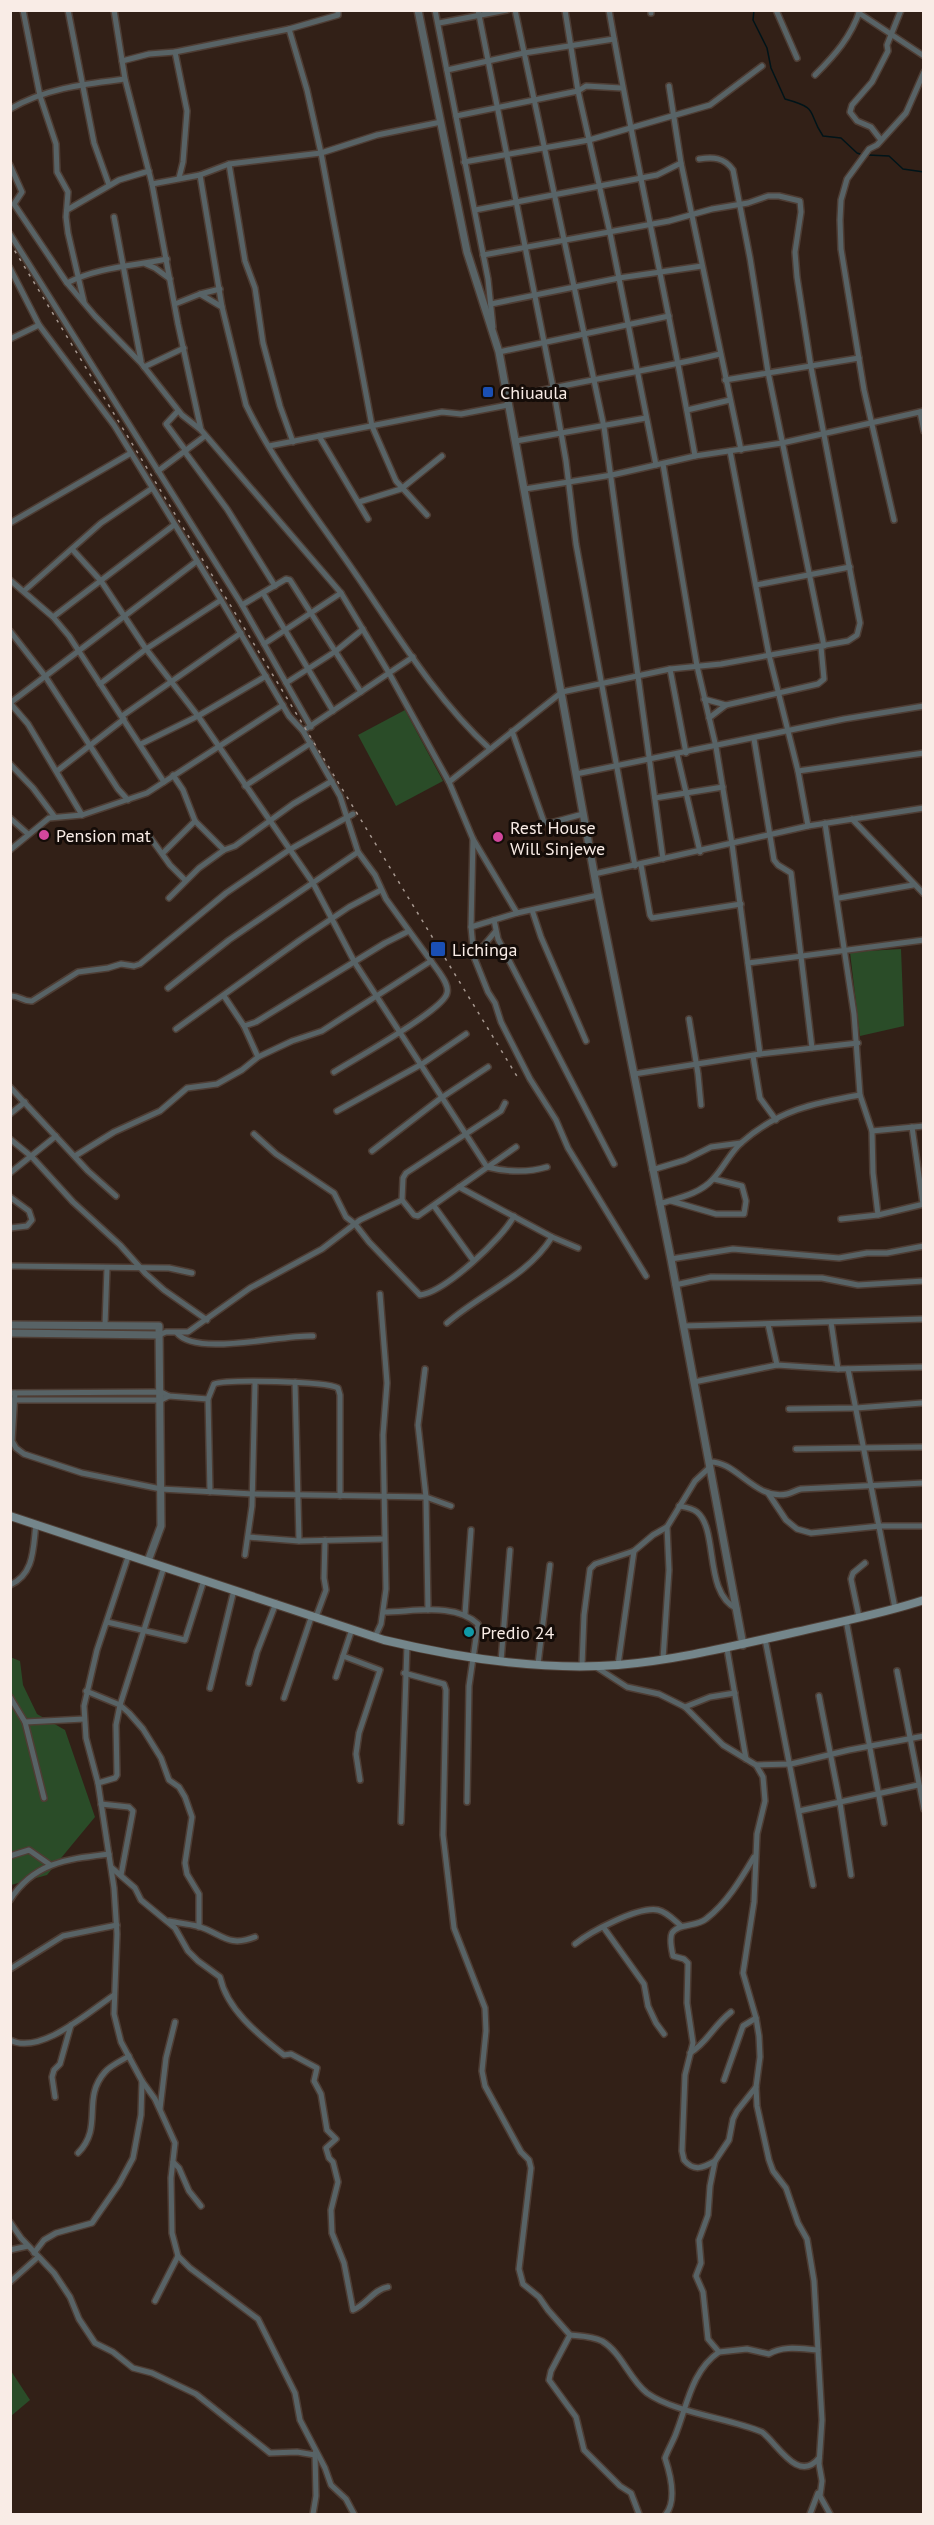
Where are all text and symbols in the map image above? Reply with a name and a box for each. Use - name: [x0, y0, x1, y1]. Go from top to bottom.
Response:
- place label: Chiuaula: [500, 381, 567, 404]
- marker: Chiuaula: [481, 385, 495, 399]
- place label: Rest House Will Sinjewe: [510, 816, 605, 860]
- place label: Pension mat: [56, 824, 151, 847]
- marker: Pension mat: [37, 828, 51, 842]
- marker: Rest House Will Sinjewe: [491, 830, 505, 844]
- place label: Lichinga: [452, 938, 517, 961]
- marker: Lichinga: [429, 940, 447, 958]
- place label: Predio 24: [481, 1621, 554, 1644]
- marker: Predio 24: [462, 1625, 476, 1639]

